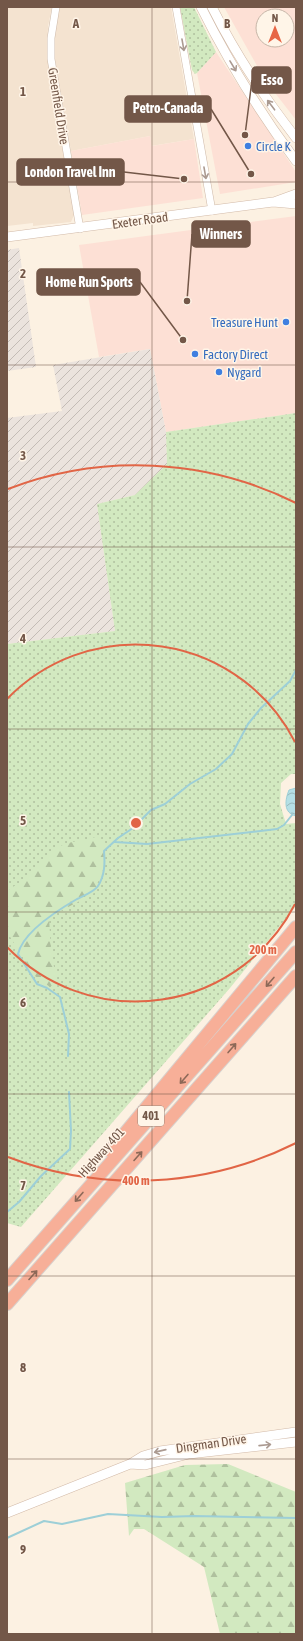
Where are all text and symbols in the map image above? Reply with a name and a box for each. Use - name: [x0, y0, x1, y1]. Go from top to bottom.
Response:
- north arrow: [255, 8, 295, 48]
- text: N: [272, 12, 278, 24]
- text: A: [72, 16, 80, 31]
- text: B: [224, 16, 231, 31]
- one-way arrow: [179, 39, 187, 52]
- one-way arrow: [229, 60, 237, 71]
- street label: Greenfield Drive: [45, 67, 72, 146]
- callout: Esso: [252, 67, 291, 93]
- text: Esso: [261, 72, 284, 88]
- text: 1: [20, 84, 26, 99]
- callout: Petro-Canada: [125, 96, 211, 122]
- one-way arrow: [267, 99, 275, 110]
- text: Petro-Canada: [133, 100, 204, 116]
- place label: Circle K: [256, 139, 291, 154]
- marker: Circle K: [243, 141, 253, 151]
- callout: London Travel Inn: [17, 159, 124, 185]
- text: London Travel Inn: [24, 164, 116, 180]
- one-way arrow: [201, 167, 209, 180]
- street label: Exeter Road: [111, 209, 169, 232]
- callout: Winners: [192, 221, 250, 247]
- text: Winners: [199, 226, 242, 242]
- text: 2: [20, 266, 26, 281]
- callout: Home Run Sports: [37, 269, 140, 295]
- text: Home Run Sports: [45, 274, 133, 290]
- place label: Treasure Hunt: [211, 315, 278, 330]
- marker: Treasure Hunt: [281, 317, 291, 327]
- place label: Factory Direct: [203, 347, 268, 362]
- marker: Factory Direct: [190, 349, 200, 359]
- place label: Nygard: [227, 365, 261, 380]
- marker: Nygard: [214, 367, 224, 377]
- text: 3: [20, 448, 26, 463]
- text: 4: [19, 631, 26, 646]
- text: 5: [20, 813, 26, 828]
- centre of rings: [129, 816, 143, 830]
- text: 200 m: [249, 943, 277, 957]
- one-way arrow: [266, 976, 275, 987]
- text: 6: [20, 995, 26, 1010]
- one-way arrow: [228, 1043, 237, 1053]
- one-way arrow: [180, 1074, 189, 1084]
- road number: 401: [138, 1106, 164, 1126]
- street label: Highway 401: [75, 1124, 128, 1180]
- one-way arrow: [133, 1151, 142, 1162]
- text: 400 m: [121, 1174, 150, 1188]
- text: 7: [20, 1178, 26, 1193]
- one-way arrow: [75, 1192, 84, 1203]
- one-way arrow: [28, 1270, 37, 1280]
- text: 8: [20, 1360, 26, 1375]
- street label: Dingman Drive: [175, 1431, 247, 1456]
- one-way arrow: [258, 1441, 271, 1449]
- one-way arrow: [154, 1448, 167, 1456]
- text: 9: [20, 1542, 26, 1557]

